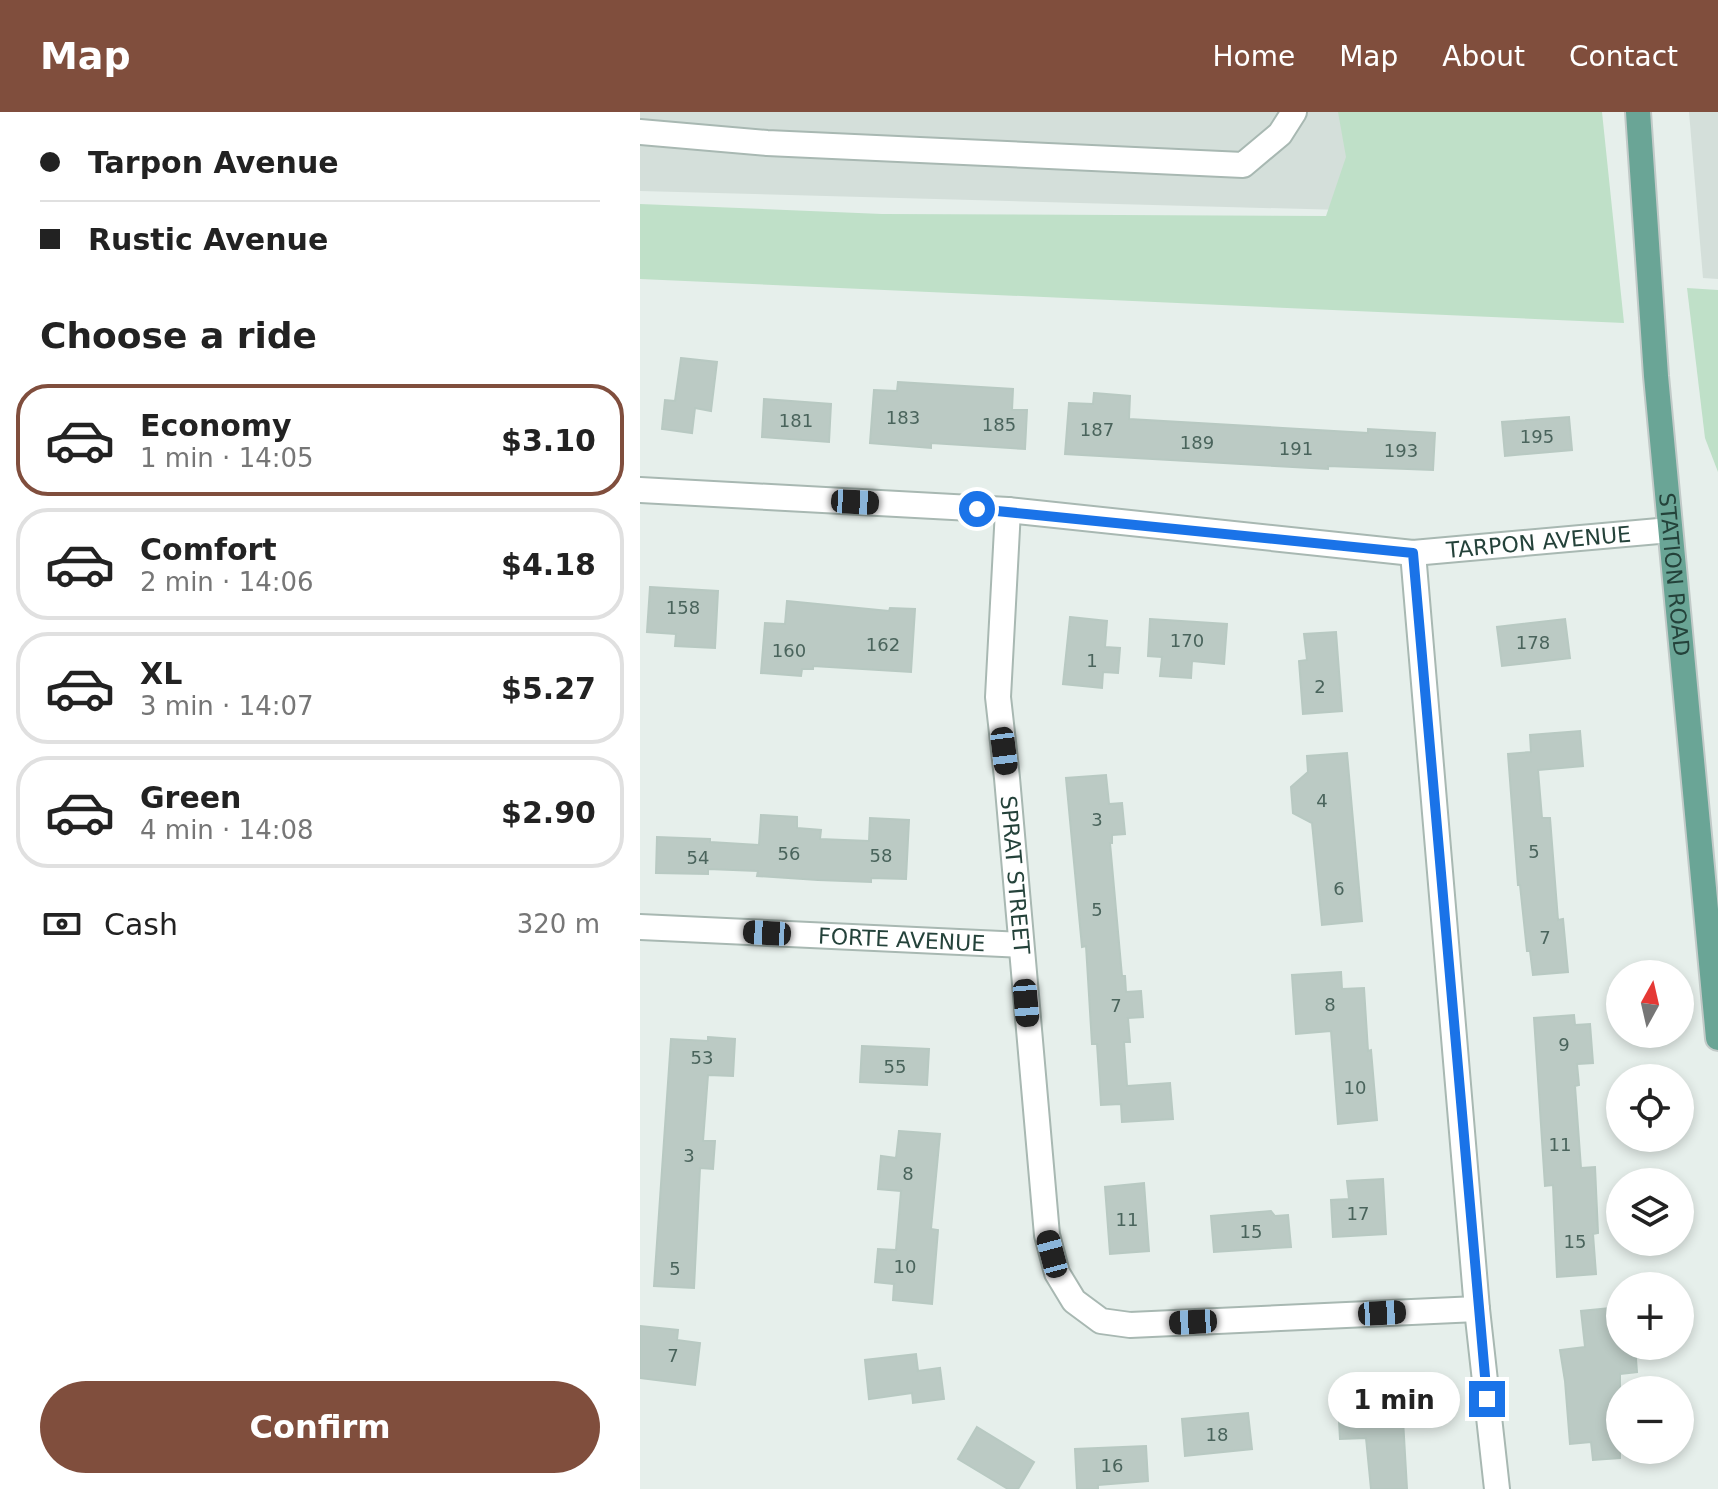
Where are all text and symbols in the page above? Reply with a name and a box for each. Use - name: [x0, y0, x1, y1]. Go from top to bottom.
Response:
- text: Map: [40, 34, 131, 78]
- text: Home: [1212, 40, 1295, 73]
- text: Map: [1339, 40, 1398, 73]
- text: About: [1442, 40, 1525, 73]
- text: Contact: [1569, 40, 1678, 73]
- text: Tarpon Avenue: [88, 145, 339, 180]
- text: Rustic Avenue: [88, 222, 328, 257]
- text: Choose a ride: [40, 315, 317, 356]
- icon: car: [44, 404, 116, 476]
- house number: 183: [886, 407, 920, 428]
- text: Economy: [140, 408, 292, 443]
- house number: 181: [779, 410, 813, 431]
- house number: 185: [982, 414, 1016, 435]
- house number: 187: [1080, 419, 1114, 440]
- text: $3.10: [501, 423, 596, 458]
- house number: 195: [1520, 426, 1554, 447]
- house number: 189: [1180, 432, 1214, 453]
- house number: 191: [1279, 438, 1313, 459]
- house number: 193: [1384, 440, 1418, 461]
- text: 1 min · 14:05: [140, 443, 314, 473]
- car: [830, 489, 880, 515]
- route start: [959, 491, 995, 527]
- street label: STATION ROAD: [1654, 492, 1695, 657]
- street label: TARPON AVENUE: [1444, 521, 1632, 563]
- icon: car: [44, 528, 116, 600]
- text: Comfort: [140, 532, 277, 567]
- text: $4.18: [501, 547, 596, 582]
- text: 2 min · 14:06: [140, 567, 314, 597]
- house number: 158: [666, 597, 700, 618]
- house number: 170: [1170, 630, 1204, 651]
- house number: 178: [1516, 632, 1550, 653]
- house number: 162: [866, 634, 900, 655]
- house number: 160: [772, 640, 806, 661]
- house number: 1: [1086, 650, 1098, 671]
- icon: car: [44, 652, 116, 724]
- text: XL: [140, 656, 182, 691]
- text: $5.27: [501, 671, 596, 706]
- house number: 2: [1314, 676, 1326, 697]
- text: 3 min · 14:07: [140, 691, 314, 721]
- car: [989, 726, 1019, 776]
- icon: car: [44, 776, 116, 848]
- text: Green: [140, 780, 241, 815]
- house number: 4: [1316, 790, 1328, 811]
- street label: SPRAT STREET: [996, 794, 1035, 956]
- text: $2.90: [501, 795, 596, 830]
- house number: 3: [1091, 809, 1103, 830]
- text: 4 min · 14:08: [140, 815, 314, 845]
- house number: 5: [1528, 841, 1540, 862]
- house number: 56: [778, 843, 800, 864]
- house number: 58: [870, 845, 892, 866]
- house number: 54: [687, 847, 709, 868]
- house number: 6: [1333, 878, 1345, 899]
- house number: 5: [1091, 899, 1103, 920]
- icon: cash: [40, 902, 84, 946]
- text: Cash: [104, 907, 178, 942]
- text: 320 m: [517, 909, 600, 939]
- car: [742, 920, 792, 946]
- street label: FORTE AVENUE: [818, 923, 986, 956]
- house number: 7: [1539, 927, 1551, 948]
- north arrow: [1606, 960, 1694, 1048]
- map controls: [1606, 960, 1694, 1464]
- car: [1012, 978, 1040, 1028]
- house number: 8: [1324, 994, 1336, 1015]
- house number: 7: [1110, 995, 1122, 1016]
- house number: 9: [1558, 1034, 1570, 1055]
- house number: 53: [691, 1047, 713, 1068]
- house number: 55: [884, 1056, 906, 1077]
- button: locate: [1606, 1064, 1694, 1152]
- house number: 10: [1344, 1077, 1366, 1098]
- house number: 11: [1549, 1134, 1571, 1155]
- house number: 3: [683, 1145, 695, 1166]
- house number: 8: [902, 1163, 914, 1184]
- button: layers: [1606, 1168, 1694, 1256]
- house number: 17: [1347, 1203, 1369, 1224]
- house number: 11: [1116, 1209, 1138, 1230]
- house number: 15: [1240, 1221, 1262, 1242]
- car: [1034, 1228, 1070, 1280]
- house number: 15: [1564, 1231, 1586, 1252]
- house number: 10: [894, 1256, 916, 1277]
- house number: 5: [669, 1258, 681, 1279]
- button: +: [1606, 1272, 1694, 1360]
- car: [1357, 1300, 1407, 1326]
- car: [1168, 1309, 1218, 1335]
- house number: 7: [667, 1345, 679, 1366]
- callout: 1 min: [1327, 1371, 1459, 1427]
- button: −: [1606, 1376, 1694, 1464]
- button: Confirm: [40, 1381, 600, 1473]
- route end: [1469, 1381, 1505, 1417]
- text: 1 min: [1353, 1385, 1435, 1415]
- house number: 18: [1206, 1424, 1228, 1445]
- house number: 16: [1101, 1455, 1123, 1476]

